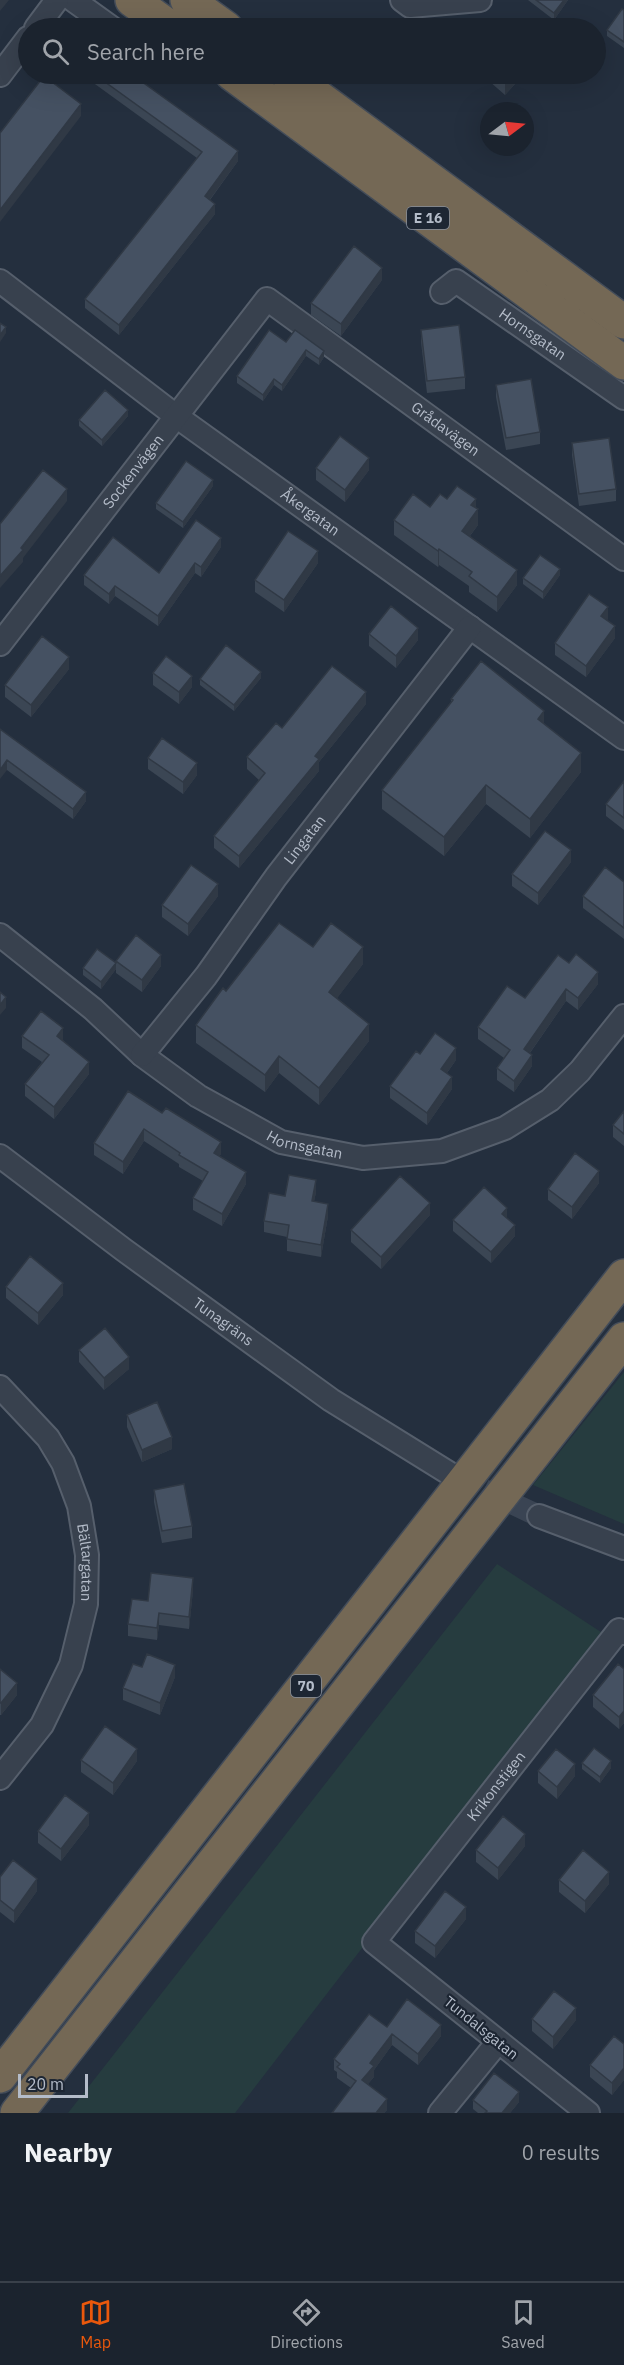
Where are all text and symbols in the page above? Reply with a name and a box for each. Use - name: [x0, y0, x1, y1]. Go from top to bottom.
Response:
- search box: [18, 18, 606, 84]
- icon: search: [39, 35, 72, 68]
- text: Search here: [87, 37, 205, 66]
- north arrow: [480, 102, 534, 156]
- road number: E 16: [407, 207, 449, 229]
- street label: Hornsgatan: [495, 304, 570, 364]
- street label: Grådavägen: [408, 397, 484, 460]
- street label: Sockenvägen: [98, 430, 168, 512]
- street label: Åkergatan: [277, 484, 344, 540]
- street label: Lingatan: [279, 811, 330, 868]
- street label: Hornsgatan: [263, 1126, 344, 1163]
- street label: Tunagräns: [189, 1293, 257, 1350]
- street label: Bältargatan: [73, 1522, 97, 1601]
- road number: 70: [291, 1675, 321, 1697]
- street label: Krikonstigen: [462, 1747, 529, 1825]
- street label: Tundalsgatan: [440, 1992, 522, 2063]
- scale bar: [18, 2071, 88, 2098]
- text: 20 m: [27, 2074, 64, 2094]
- text: Nearby: [24, 2135, 112, 2169]
- text: 0 results: [522, 2139, 600, 2166]
- tab: Map: [79, 2296, 112, 2352]
- tab: Directions: [270, 2296, 343, 2352]
- tab: Saved: [501, 2296, 545, 2352]

